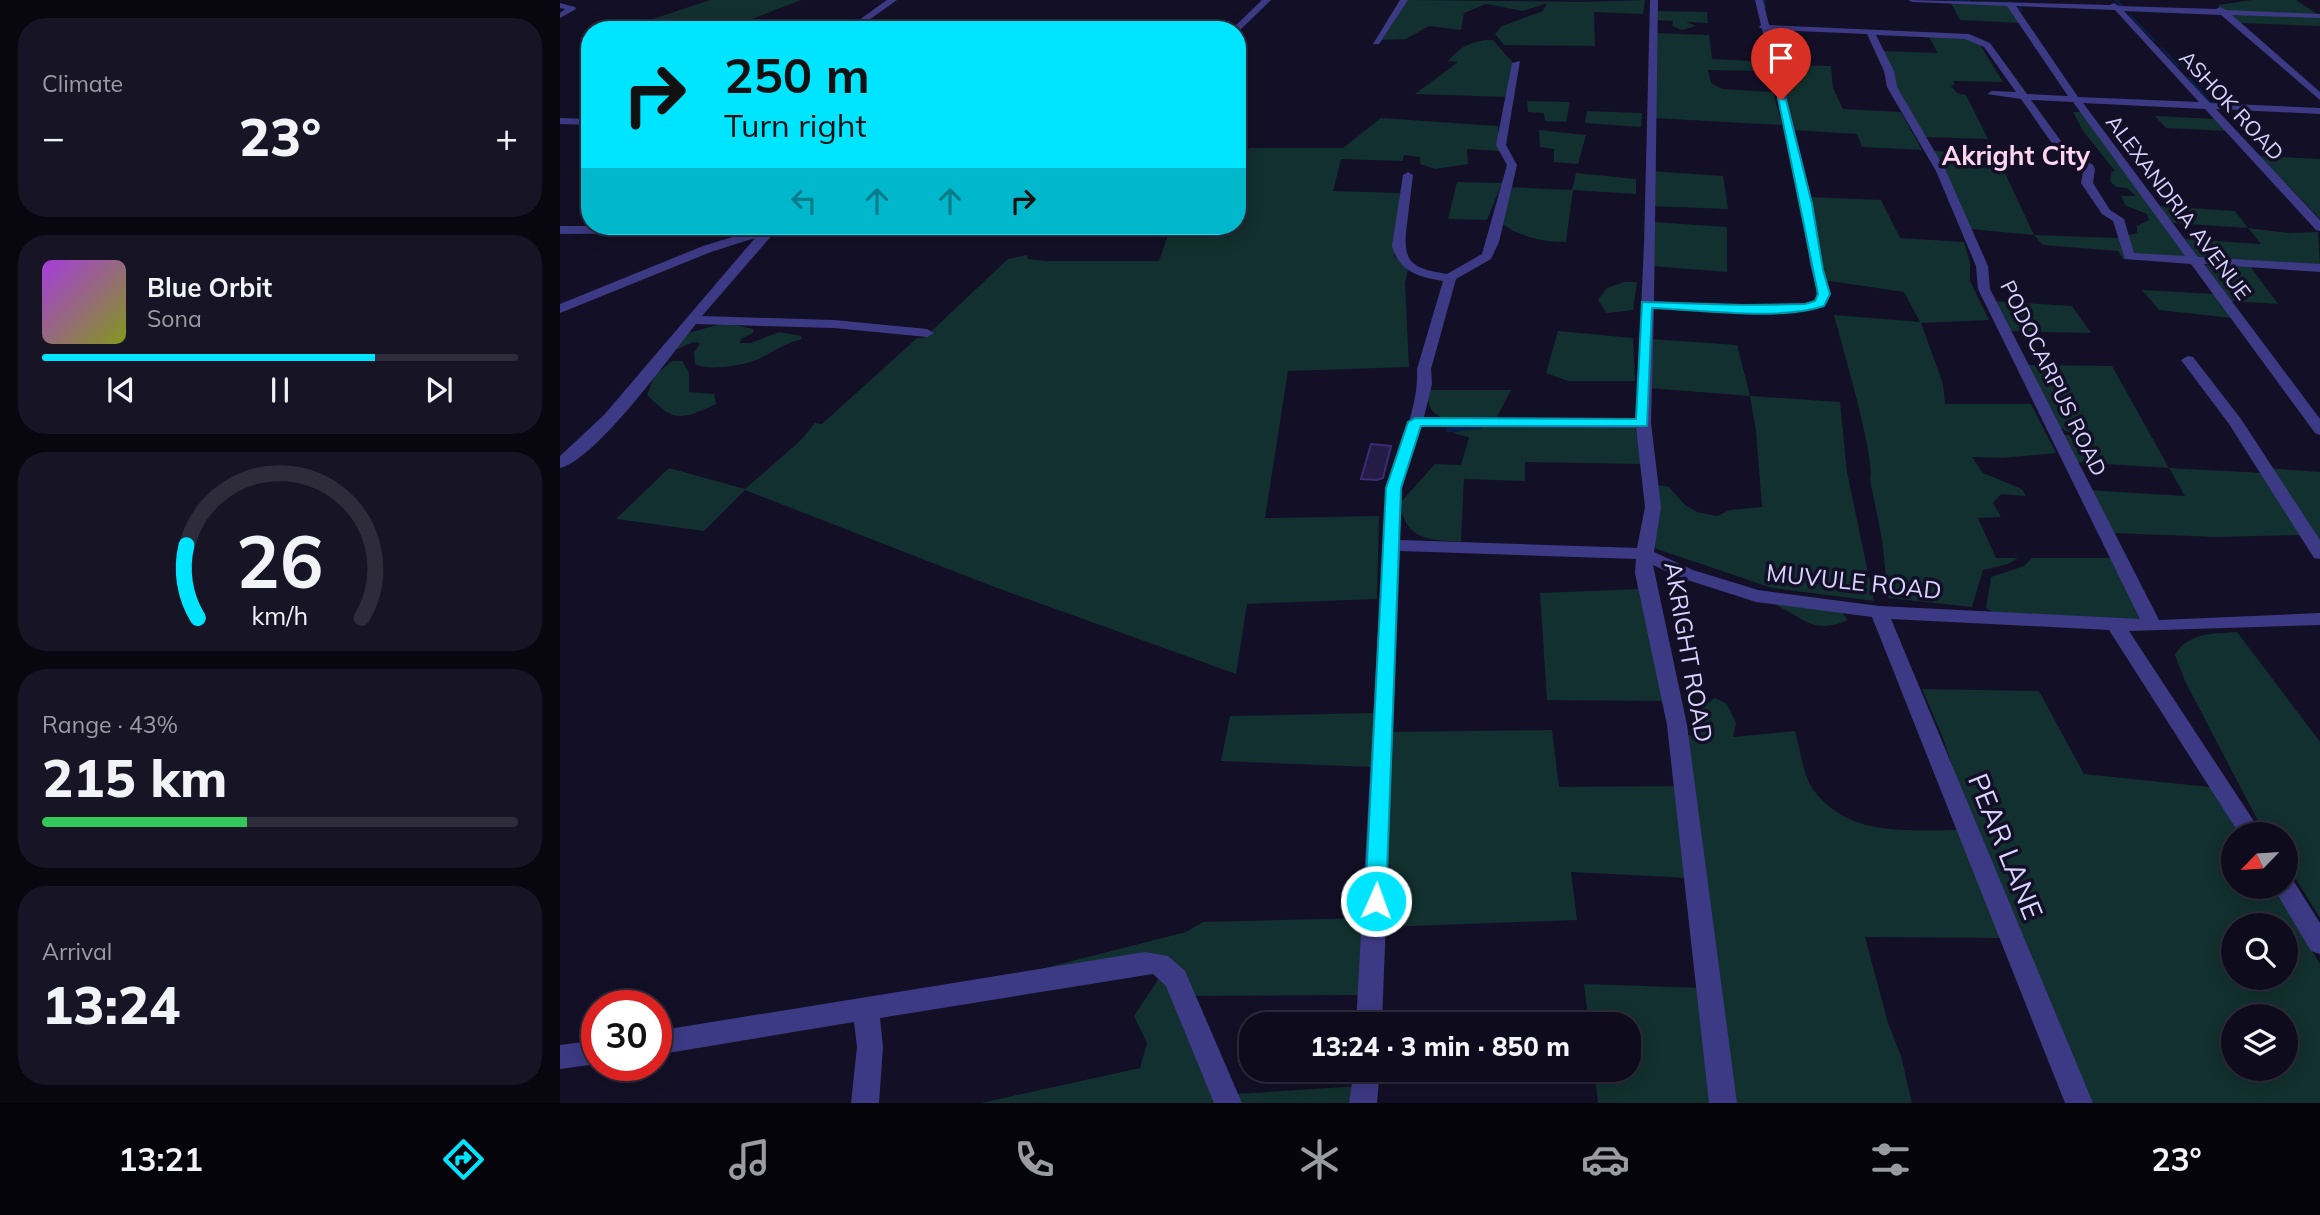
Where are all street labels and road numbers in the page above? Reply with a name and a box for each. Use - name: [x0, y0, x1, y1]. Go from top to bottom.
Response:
- street label: ASHOK ROAD: [2174, 45, 2290, 165]
- street label: ALEXANDRIA AVENUE: [2101, 109, 2257, 305]
- street label: PODOCARPUS ROAD: [1995, 276, 2113, 480]
- street label: MUVULE ROAD: [1765, 557, 1943, 605]
- street label: AKRIGHT ROAD: [1658, 559, 1720, 745]
- street label: PEAR LANE: [1961, 768, 2051, 924]

